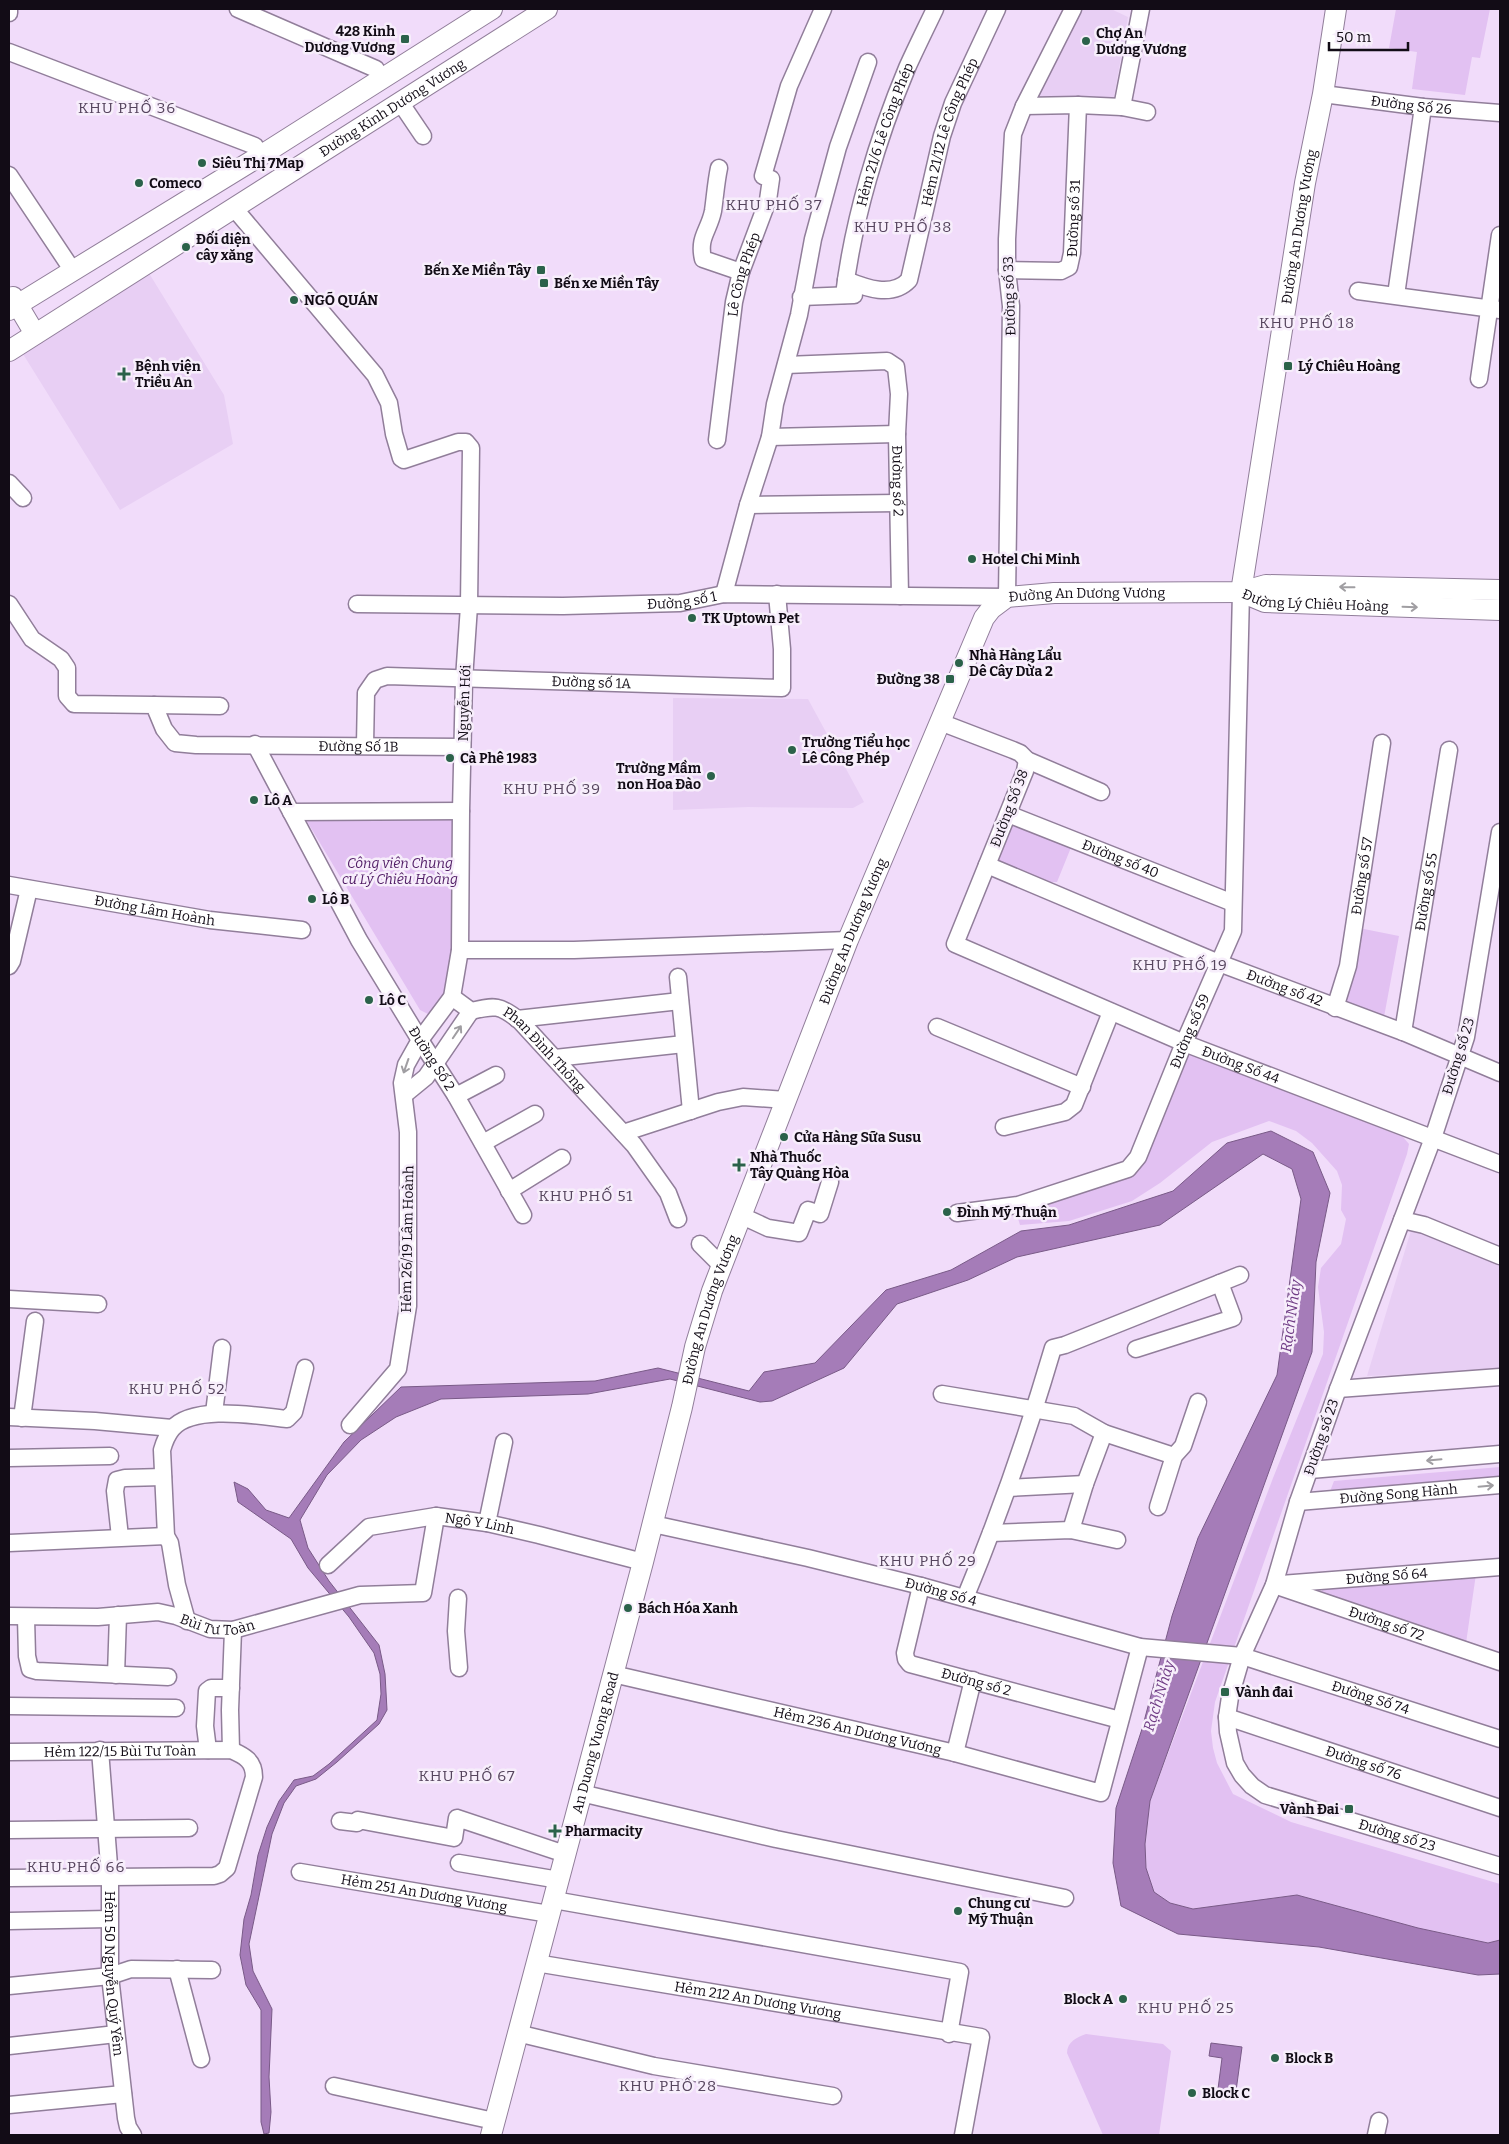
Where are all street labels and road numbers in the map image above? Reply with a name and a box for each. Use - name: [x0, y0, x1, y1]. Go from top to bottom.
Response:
- street label: Đường Kinh Dương Vương: [316, 55, 469, 161]
- street label: Hẻm 21/12 Lê Công Phép: [918, 55, 982, 208]
- street label: Hẻm 21/6 Lê Công Phép: [853, 60, 917, 208]
- street label: Đường Số 26: [1370, 92, 1452, 118]
- street label: Đường An Dương Vương: [1278, 148, 1321, 305]
- street label: Đường số 31: [1064, 179, 1084, 257]
- street label: Lê Công Phép: [724, 230, 764, 318]
- street label: Đường số 33: [999, 256, 1019, 336]
- street label: Đường số 2: [888, 445, 907, 517]
- street label: Đường An Dương Vương: [1008, 584, 1165, 606]
- street label: Đường Lý Chiêu Hoàng: [1239, 585, 1389, 615]
- street label: Đường số 1: [647, 588, 718, 613]
- street label: Nguyễn Hới: [455, 664, 474, 742]
- street label: Đường số 1A: [551, 673, 632, 692]
- street label: Đường Số 1B: [318, 737, 399, 756]
- street label: Đường Số 38: [986, 767, 1032, 849]
- street label: Đường số 40: [1079, 836, 1161, 882]
- street label: Đường số 57: [1348, 836, 1377, 916]
- street label: Đường số 55: [1412, 852, 1441, 932]
- street label: Đường An Dương Vương: [816, 855, 891, 1007]
- street label: Đường Lâm Hoành: [93, 892, 216, 930]
- street label: Đường số 42: [1244, 966, 1325, 1010]
- street label: Đường số 59: [1167, 991, 1213, 1071]
- street label: Phan Đình Thông: [500, 1003, 589, 1096]
- street label: Đường số 23: [1438, 1015, 1478, 1097]
- street label: Đường Số 2: [405, 1023, 458, 1094]
- street label: Đường Số 44: [1199, 1043, 1282, 1088]
- street label: Hẻm 26/19 Lâm Hoành: [398, 1165, 417, 1313]
- street label: Đường An Dương Vương: [679, 1232, 742, 1386]
- street label: Đường số 23: [1300, 1396, 1342, 1477]
- street label: Đường Song Hành: [1339, 1481, 1459, 1507]
- street label: Ngô Y Linh: [444, 1509, 516, 1538]
- street label: Đường Số 64: [1345, 1565, 1428, 1588]
- street label: Đường Số 4: [903, 1574, 979, 1610]
- street label: Đường số 72: [1347, 1603, 1426, 1645]
- street label: Bùi Tư Toàn: [178, 1610, 257, 1639]
- street label: Đường số 2: [939, 1665, 1013, 1700]
- street label: An Duong Vuong Road: [569, 1670, 622, 1815]
- street label: Đường Số 74: [1330, 1677, 1411, 1718]
- street label: Hẻm 236 An Dương Vương: [772, 1703, 943, 1759]
- street label: Hẻm 122/15 Bùi Tư Toàn: [44, 1742, 196, 1761]
- street label: Đường số 76: [1323, 1742, 1404, 1784]
- street label: Đường số 23: [1357, 1816, 1438, 1855]
- street label: Hẻm 251 An Dương Vương: [340, 1871, 509, 1916]
- street label: Hẻm 50 Nguyễn Quý Yêm: [101, 1891, 127, 2058]
- street label: Hẻm 212 An Dương Vương: [673, 1978, 843, 2023]

